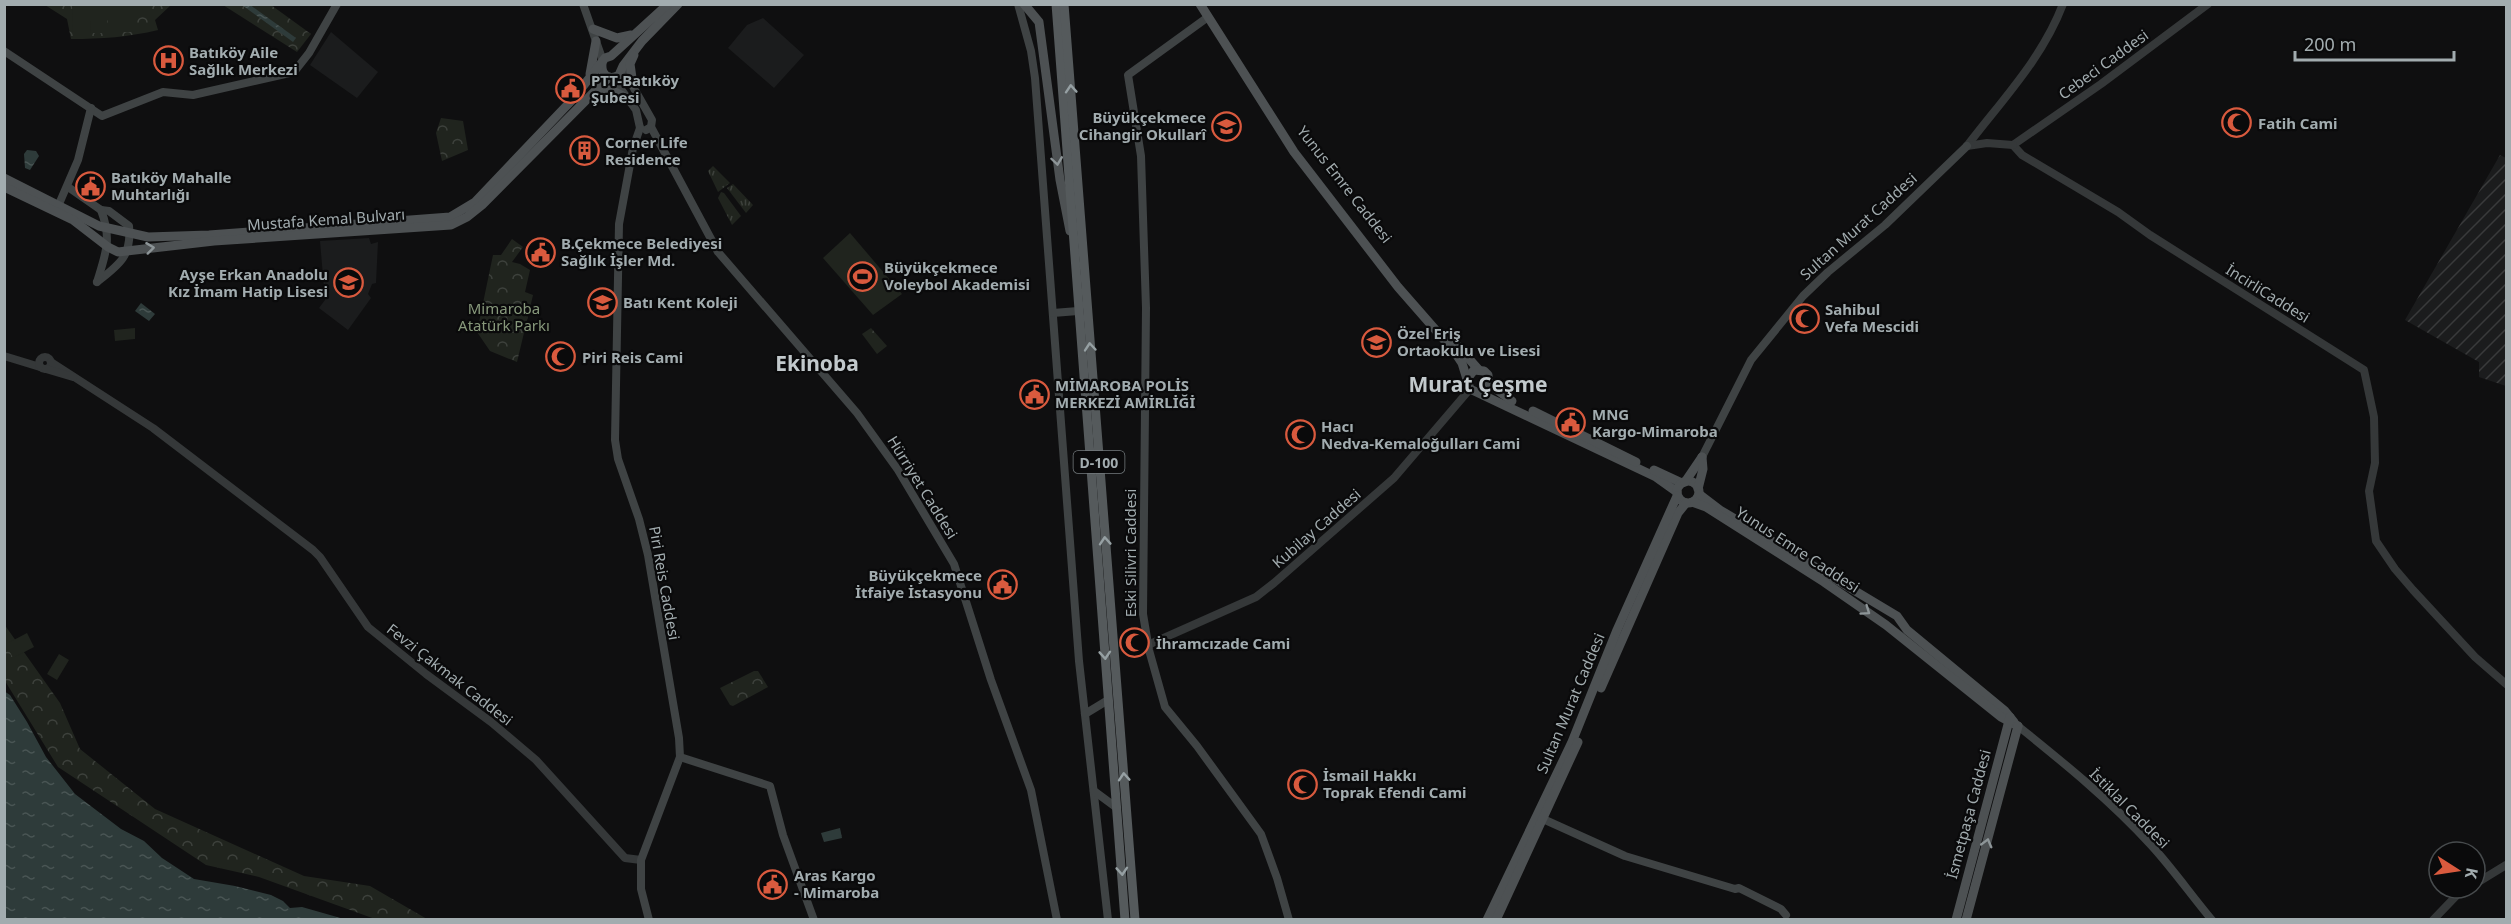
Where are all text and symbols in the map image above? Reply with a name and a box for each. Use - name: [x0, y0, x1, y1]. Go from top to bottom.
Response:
- scale bar: [2295, 24, 2454, 62]
- street label: Cebeci Caddesi: [2054, 25, 2152, 103]
- text: 200 m: [2304, 32, 2356, 56]
- place label: Batıköy Aile Sağlık Merkezi: [189, 42, 298, 79]
- hospital icon: Batıköy Aile Sağlık Merkezi: [152, 45, 184, 77]
- place label: PTT-Batıköy Şubesi: [591, 70, 679, 107]
- public building icon: PTT-Batıköy Şubesi: [554, 73, 586, 105]
- one-way arrow: [1065, 85, 1078, 94]
- place label: Büyükçekmece Cihangir Okullarî: [1079, 107, 1208, 144]
- mosque icon: Fatih Cami: [2221, 107, 2253, 139]
- school or university icon: Büyükçekmece Cihangir Okullarî: [1211, 110, 1243, 142]
- place label: Fatih Cami: [2258, 113, 2338, 133]
- street label: Yunus Emre Caddesi: [1293, 121, 1397, 247]
- place label: Corner Life Residence: [605, 132, 688, 169]
- building icon: Corner Life Residence: [568, 135, 600, 167]
- one-way arrow: [1051, 156, 1063, 166]
- place label: Batıköy Mahalle Muhtarlığı: [111, 167, 232, 204]
- street label: Sultan Murat Caddesi: [1795, 168, 1921, 284]
- public building icon: Batıköy Mahalle Muhtarlığı: [74, 170, 106, 202]
- street label: Mustafa Kemal Bulvarı: [246, 204, 406, 234]
- place label: B.Çekmece Belediyesi Sağlık İşler Md.: [561, 233, 722, 270]
- public building icon: B.Çekmece Belediyesi Sağlık İşler Md.: [524, 236, 556, 268]
- one-way arrow: [145, 242, 155, 254]
- place label: Büyükçekmece Voleybol Akademisi: [884, 257, 1030, 294]
- street label: İncirliCaddesi: [2222, 259, 2314, 327]
- sports icon: Büyükçekmece Voleybol Akademisi: [847, 260, 879, 292]
- place label: Ayşe Erkan Anadolu Kız İmam Hatip Lisesi: [168, 264, 328, 301]
- school or university icon: Ayşe Erkan Anadolu Kız İmam Hatip Lisesi: [333, 267, 365, 299]
- school or university icon: Batı Kent Koleji: [586, 286, 618, 318]
- place label: Batı Kent Koleji: [623, 292, 738, 312]
- park label: Mimaroba Atatürk Parkı: [458, 298, 550, 335]
- place label: Sahibul Vefa Mescidi: [1825, 299, 1919, 336]
- mosque icon: Sahibul Vefa Mescidi: [1788, 302, 1820, 334]
- place label: Özel Eriş Ortaokulu ve Lisesi: [1397, 323, 1540, 360]
- school or university icon: Özel Eriş Ortaokulu ve Lisesi: [1360, 326, 1392, 358]
- mosque icon: Piri Reis Cami: [545, 341, 577, 373]
- one-way arrow: [1084, 342, 1097, 351]
- place label: Piri Reis Cami: [582, 347, 683, 367]
- district label: Ekinoba: [775, 349, 859, 377]
- district label: Murat Çeşme: [1408, 370, 1548, 398]
- place label: MİMAROBA POLİS MERKEZİ AMİRLİĞİ: [1055, 375, 1195, 412]
- public building icon: MİMAROBA POLİS MERKEZİ AMİRLİĞİ: [1018, 378, 1050, 410]
- place label: MNG Kargo-Mimaroba: [1592, 404, 1718, 441]
- public building icon: MNG Kargo-Mimaroba: [1555, 407, 1587, 439]
- place label: Hacı Nedva-Kemaloğulları Cami: [1321, 416, 1520, 453]
- mosque icon: Hacı Nedva-Kemaloğulları Cami: [1284, 419, 1316, 451]
- street label: Hürriyet Caddesi: [883, 432, 963, 542]
- road number: D-100: [1074, 451, 1124, 473]
- street label: Kubilay Caddesi: [1267, 484, 1365, 572]
- street label: Eski Silivri Caddesi: [1120, 489, 1140, 617]
- street label: Yunus Emre Caddesi: [1732, 502, 1864, 596]
- street label: Piri Reis Caddesi: [645, 524, 685, 642]
- one-way arrow: [1099, 537, 1112, 546]
- place label: Büyükçekmece İtfaiye İstasyonu: [855, 565, 982, 602]
- public building icon: Büyükçekmece İtfaiye İstasyonu: [987, 568, 1019, 600]
- one-way arrow: [1859, 604, 1870, 615]
- street label: Fevzi Çakmak Caddesi: [383, 619, 517, 729]
- mosque icon: İhramcızade Cami: [1119, 627, 1151, 659]
- street label: Sultan Murat Caddesi: [1531, 630, 1609, 776]
- place label: İhramcızade Cami: [1156, 633, 1290, 653]
- one-way arrow: [1098, 651, 1111, 660]
- street label: İsmetpaşa Caddesi: [1941, 747, 1995, 881]
- street label: İstiklal Caddesi: [2086, 764, 2174, 852]
- place label: İsmail Hakkı Toprak Efendi Cami: [1323, 765, 1467, 802]
- mosque icon: İsmail Hakkı Toprak Efendi Cami: [1286, 768, 1318, 800]
- one-way arrow: [1117, 773, 1130, 782]
- one-way arrow: [1980, 838, 1992, 849]
- north arrow: [2427, 840, 2487, 900]
- place label: Aras Kargo - Mimaroba: [794, 865, 879, 902]
- one-way arrow: [1115, 866, 1128, 875]
- text: K: [2460, 866, 2484, 881]
- public building icon: Aras Kargo - Mimaroba: [757, 868, 789, 900]

